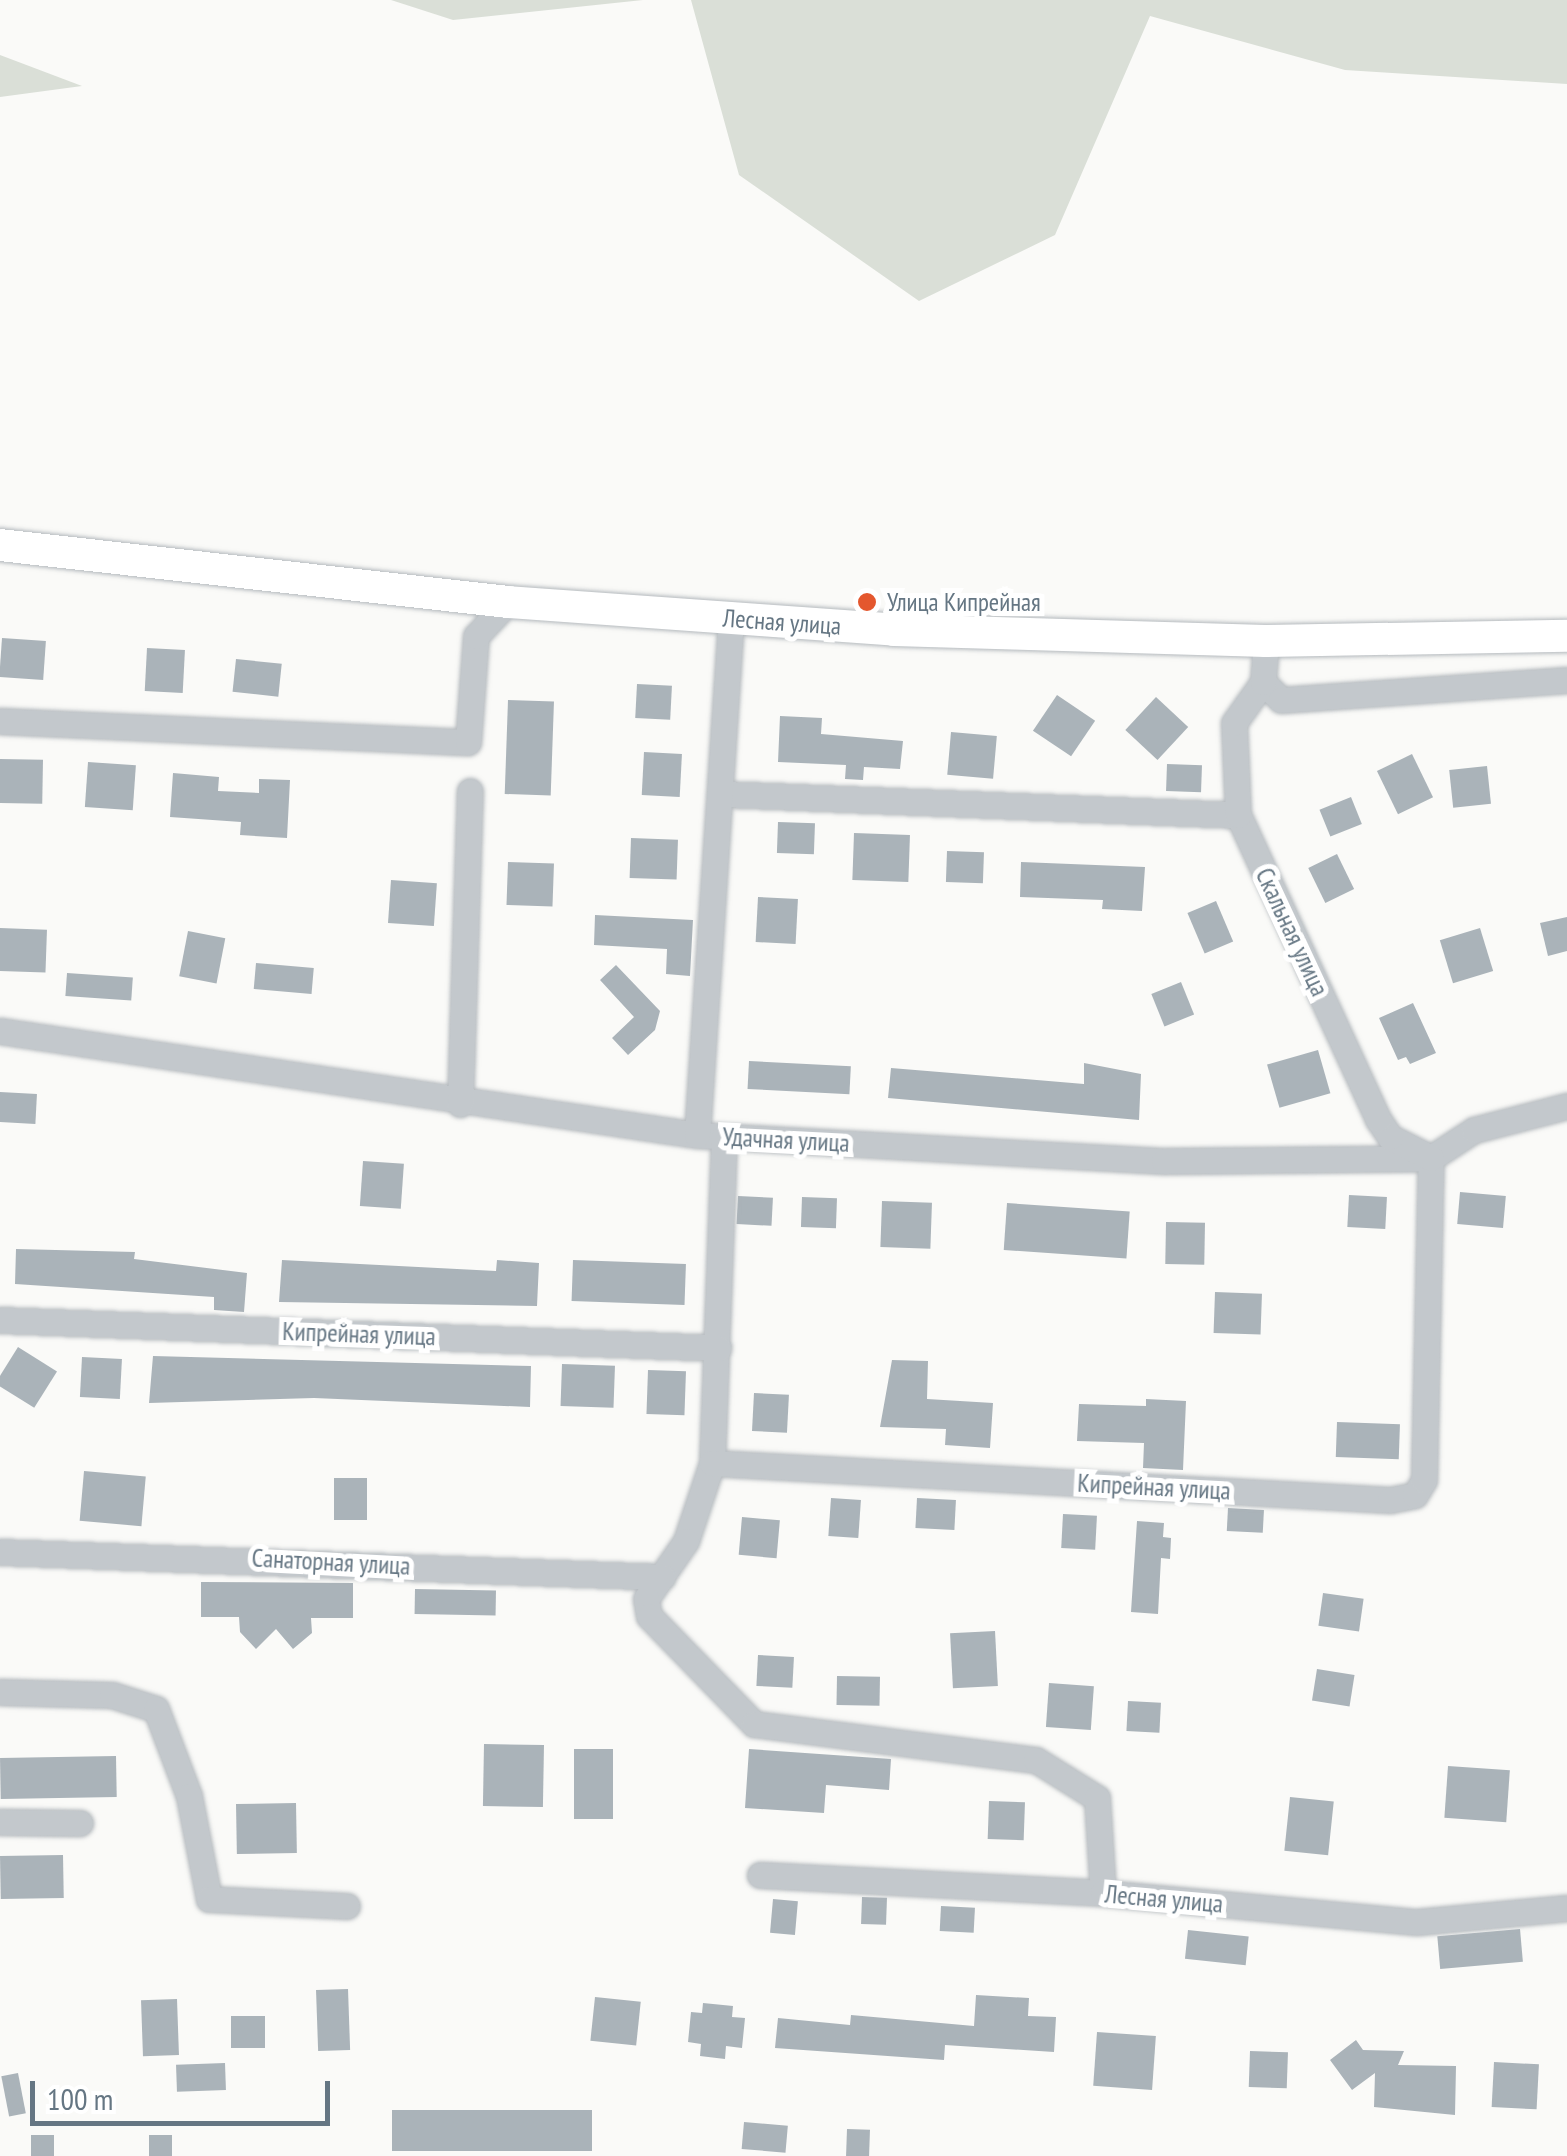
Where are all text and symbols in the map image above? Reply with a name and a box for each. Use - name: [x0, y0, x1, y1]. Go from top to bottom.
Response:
- place label: Улица Кипрейная: [887, 587, 1041, 617]
- marker: Улица Кипрейная: [856, 591, 878, 613]
- street label: Лесная улица: [722, 603, 842, 641]
- street label: Скальная улица: [1249, 863, 1335, 1001]
- street label: Удачная улица: [722, 1122, 850, 1158]
- street label: Кипрейная улица: [282, 1316, 436, 1352]
- street label: Кипрейная улица: [1077, 1468, 1231, 1506]
- street label: Санаторная улица: [251, 1543, 411, 1581]
- street label: Лесная улица: [1104, 1879, 1224, 1919]
- scale bar: [35, 2061, 335, 2123]
- text: 100 m: [47, 2079, 113, 2118]

